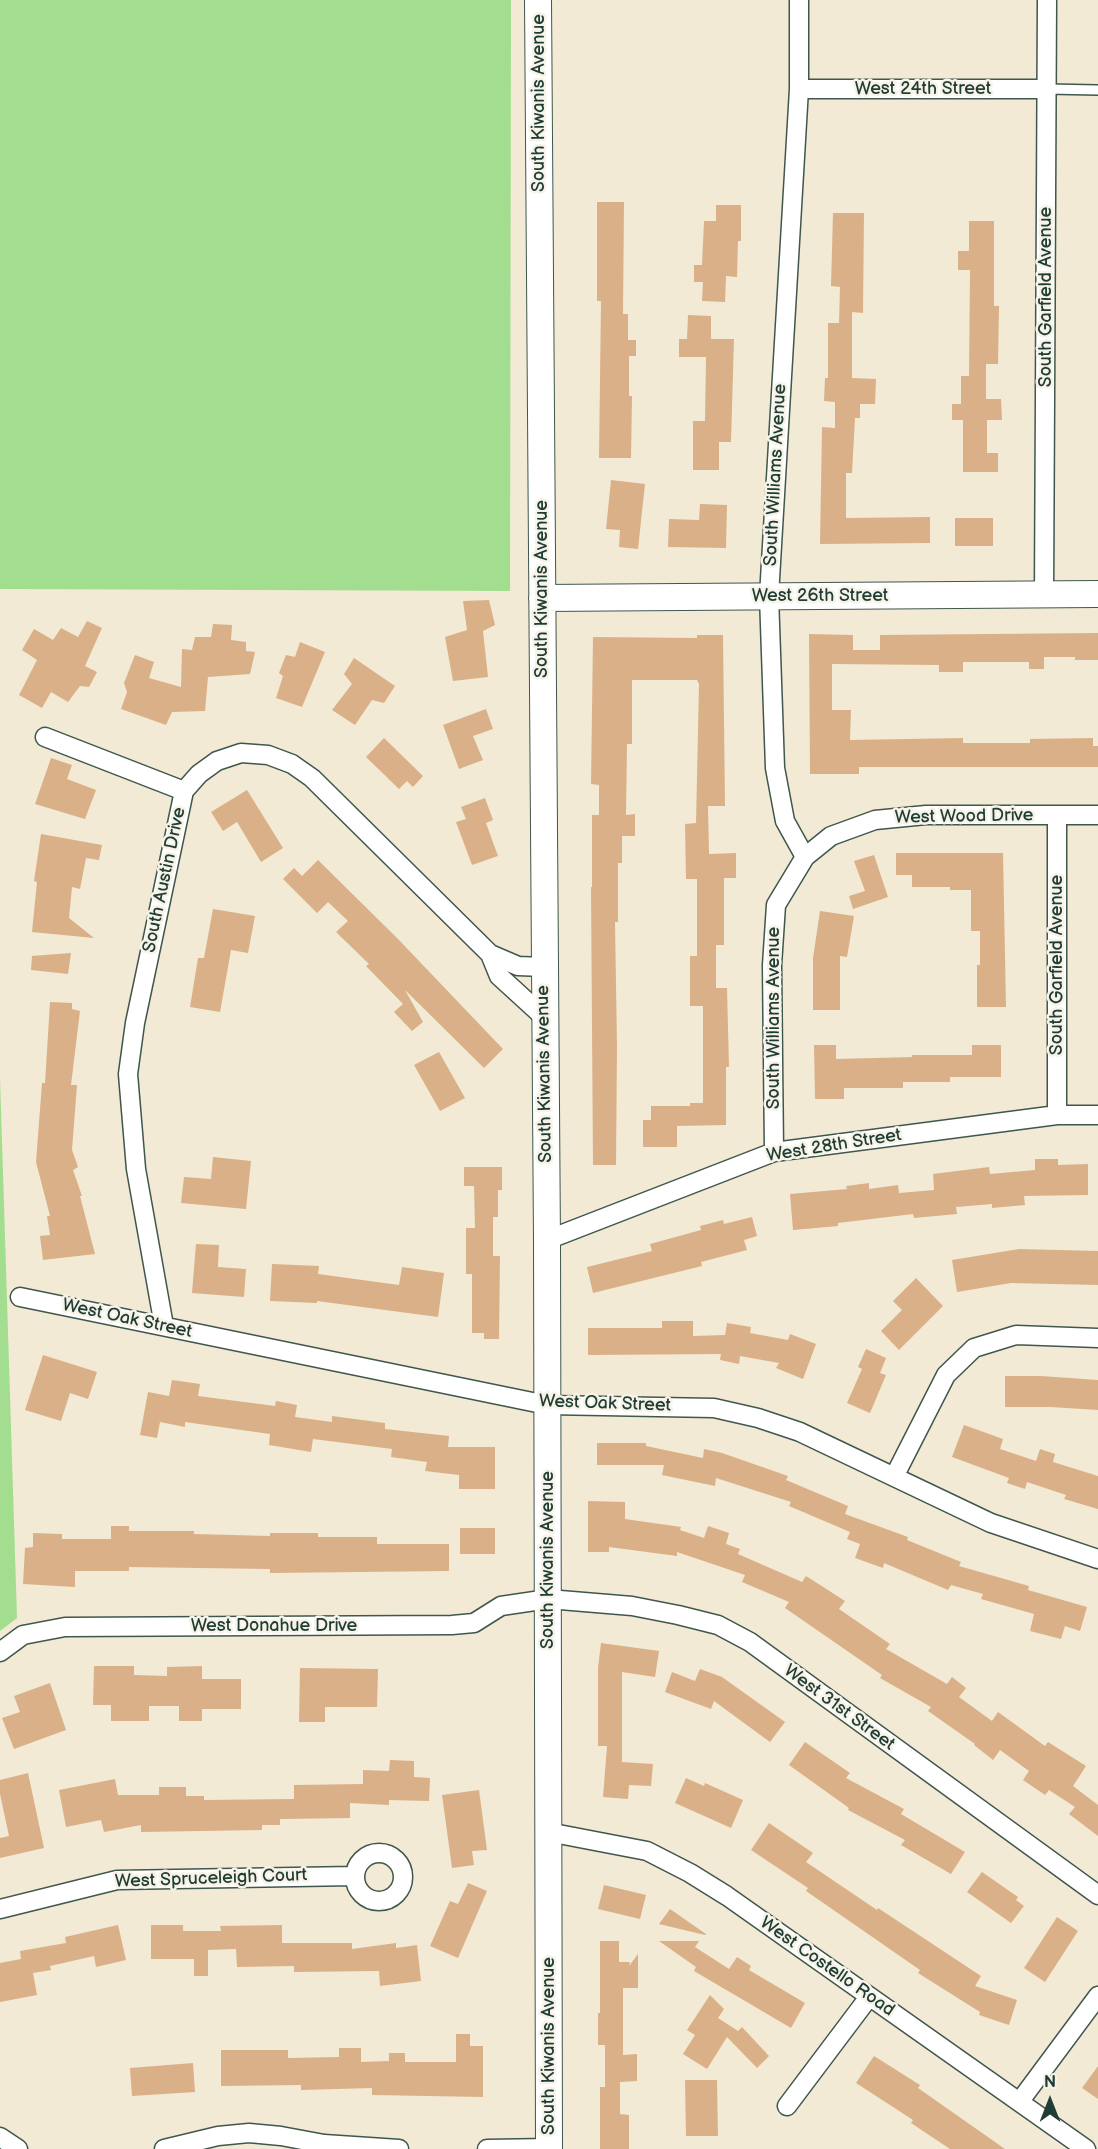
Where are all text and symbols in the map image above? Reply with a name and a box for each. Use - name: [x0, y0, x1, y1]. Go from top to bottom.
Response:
- street label: South Kiwanis Avenue: [528, 14, 550, 192]
- street label: West 24th Street: [855, 78, 991, 100]
- street label: South Garfield Avenue: [1035, 207, 1057, 387]
- street label: South Williams Avenue: [760, 383, 792, 567]
- street label: South Kiwanis Avenue: [531, 500, 553, 678]
- street label: West 26th Street: [752, 585, 888, 607]
- street label: South Austin Drive: [139, 805, 191, 955]
- street label: West Wood Drive: [894, 805, 1034, 829]
- street label: South Garfield Avenue: [1046, 875, 1068, 1055]
- street label: South Williams Avenue: [763, 927, 785, 1109]
- street label: South Kiwanis Avenue: [533, 985, 557, 1163]
- street label: West 28th Street: [765, 1125, 903, 1167]
- street label: West Oak Street: [60, 1295, 194, 1343]
- street label: West Oak Street: [539, 1391, 671, 1417]
- street label: South Kiwanis Avenue: [537, 1471, 559, 1649]
- street label: West Donahue Drive: [191, 1615, 357, 1637]
- street label: West 31st Street: [779, 1660, 899, 1756]
- street label: West Spruceleigh Court: [114, 1865, 308, 1893]
- street label: West Costello Road: [755, 1912, 899, 2022]
- street label: South Kiwanis Avenue: [538, 1957, 560, 2135]
- north arrow: [1020, 2071, 1080, 2131]
- text: N: [1044, 2073, 1056, 2092]

